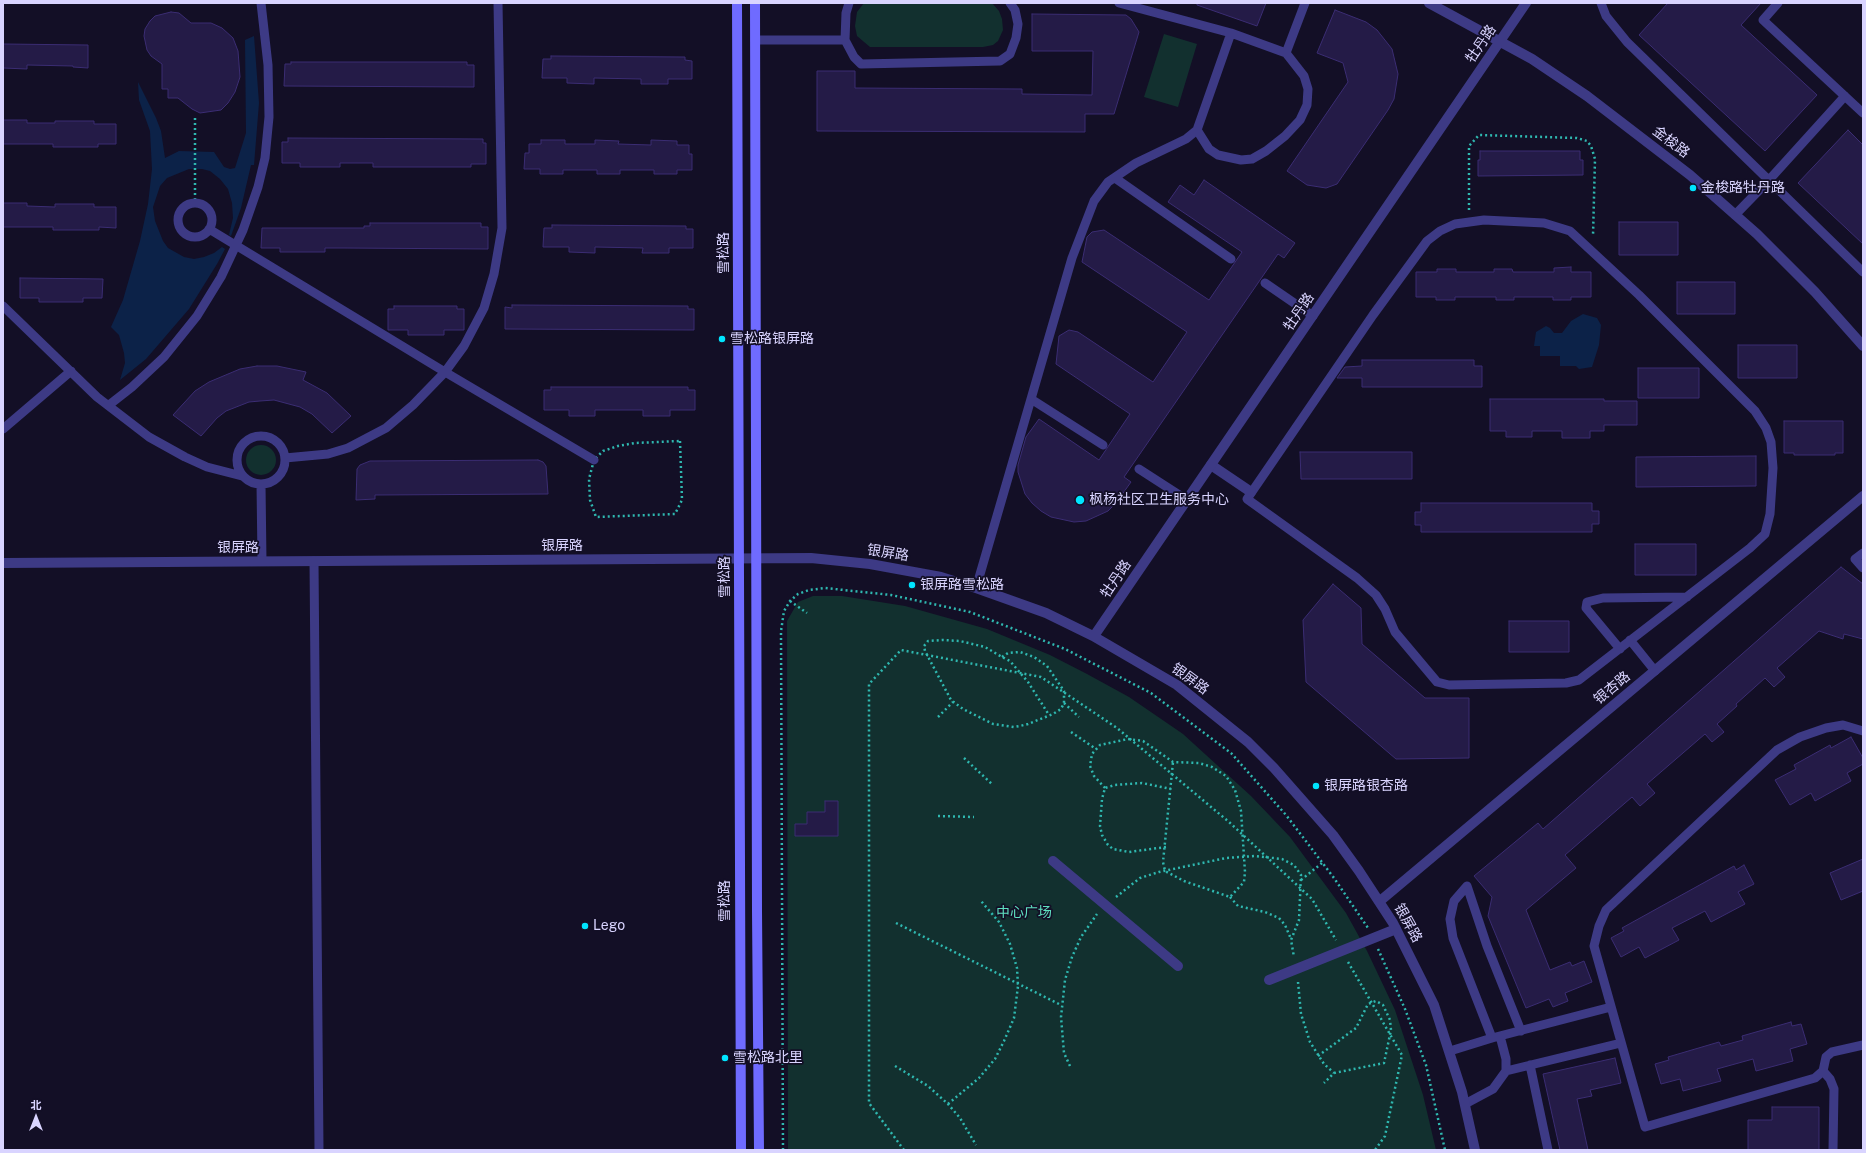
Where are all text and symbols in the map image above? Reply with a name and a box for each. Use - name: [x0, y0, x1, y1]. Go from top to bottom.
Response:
- street label: 牡丹路: [1462, 22, 1500, 66]
- street label: 金梭路: [1649, 123, 1693, 161]
- place label: 金梭路牡丹路: [1701, 180, 1785, 196]
- marker: 金梭路牡丹路: [1688, 183, 1698, 193]
- street label: 雪松路: [716, 232, 732, 274]
- street label: 牡丹路: [1280, 290, 1318, 334]
- place label: 雪松路银屏路: [730, 331, 814, 347]
- marker: 雪松路银屏路: [717, 334, 727, 344]
- place label: 枫杨社区卫生服务中心: [1089, 492, 1229, 508]
- marker: 枫杨社区卫生服务中心: [1074, 494, 1086, 506]
- street label: 银屏路: [541, 538, 583, 554]
- street label: 银屏路: [217, 540, 259, 556]
- street label: 银屏路: [866, 541, 910, 565]
- street label: 雪松路: [717, 556, 733, 598]
- street label: 牡丹路: [1097, 557, 1135, 601]
- place label: 银屏路雪松路: [920, 577, 1004, 593]
- marker: 银屏路雪松路: [907, 580, 917, 590]
- street label: 银屏路: [1168, 660, 1212, 698]
- street label: 银杏路: [1591, 668, 1633, 708]
- place label: 银屏路银杏路: [1324, 778, 1408, 794]
- marker: 银屏路银杏路: [1311, 781, 1321, 791]
- street label: 雪松路: [717, 880, 733, 922]
- street label: 银屏路: [1390, 901, 1426, 945]
- park label: 中心广场: [996, 905, 1052, 921]
- place label: Lego: [593, 918, 625, 934]
- marker: Lego: [580, 921, 590, 931]
- place label: 雪松路北里: [733, 1050, 803, 1066]
- marker: 雪松路北里: [720, 1053, 730, 1063]
- north arrow: [16, 1097, 56, 1137]
- text: 北: [31, 1099, 42, 1111]

